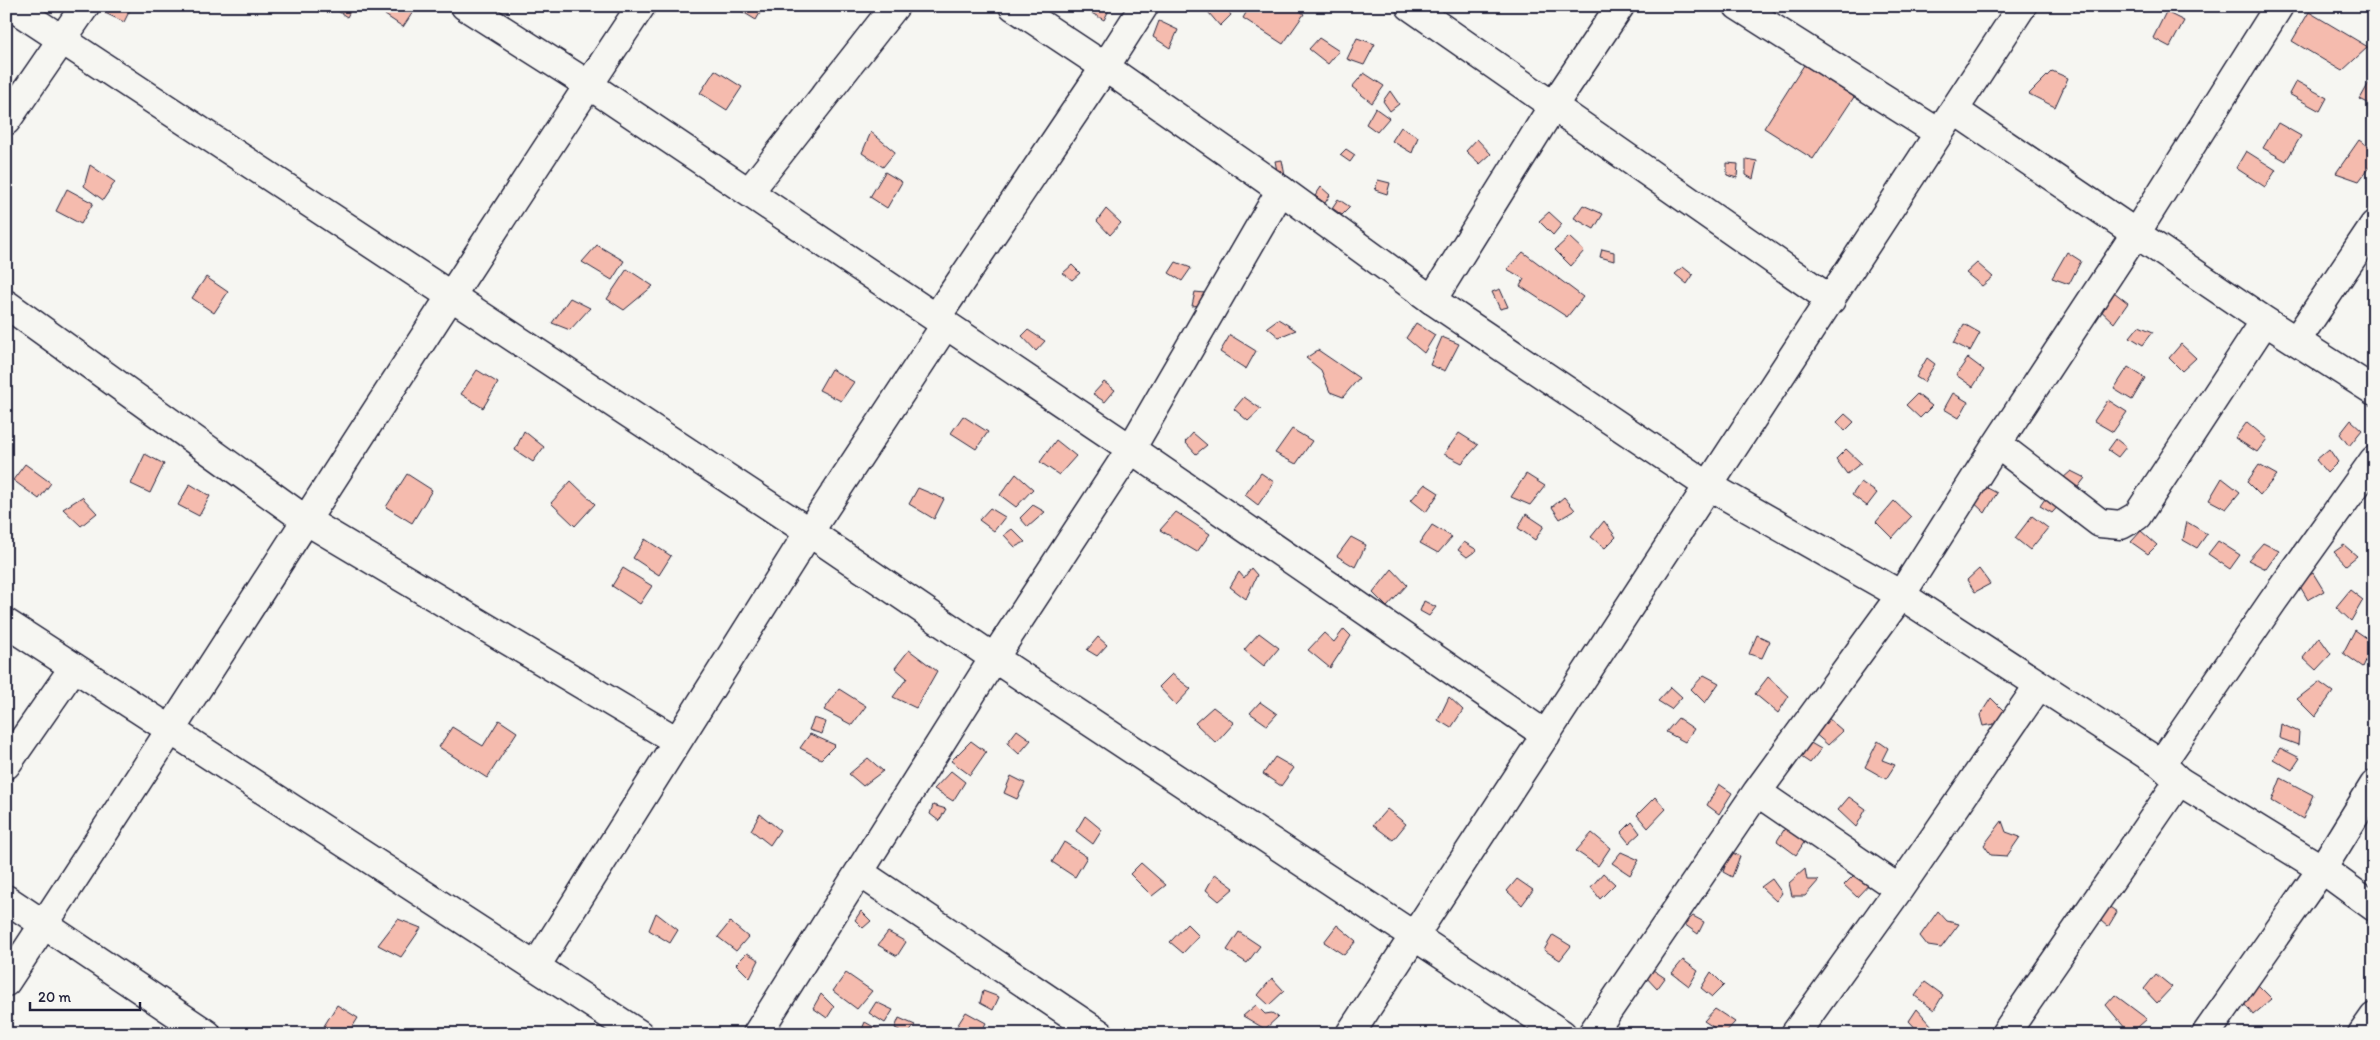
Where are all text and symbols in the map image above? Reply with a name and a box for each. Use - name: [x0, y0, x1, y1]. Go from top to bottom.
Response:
- scale bar: [30, 980, 140, 1012]
- text: 20 m: [38, 988, 72, 1006]

